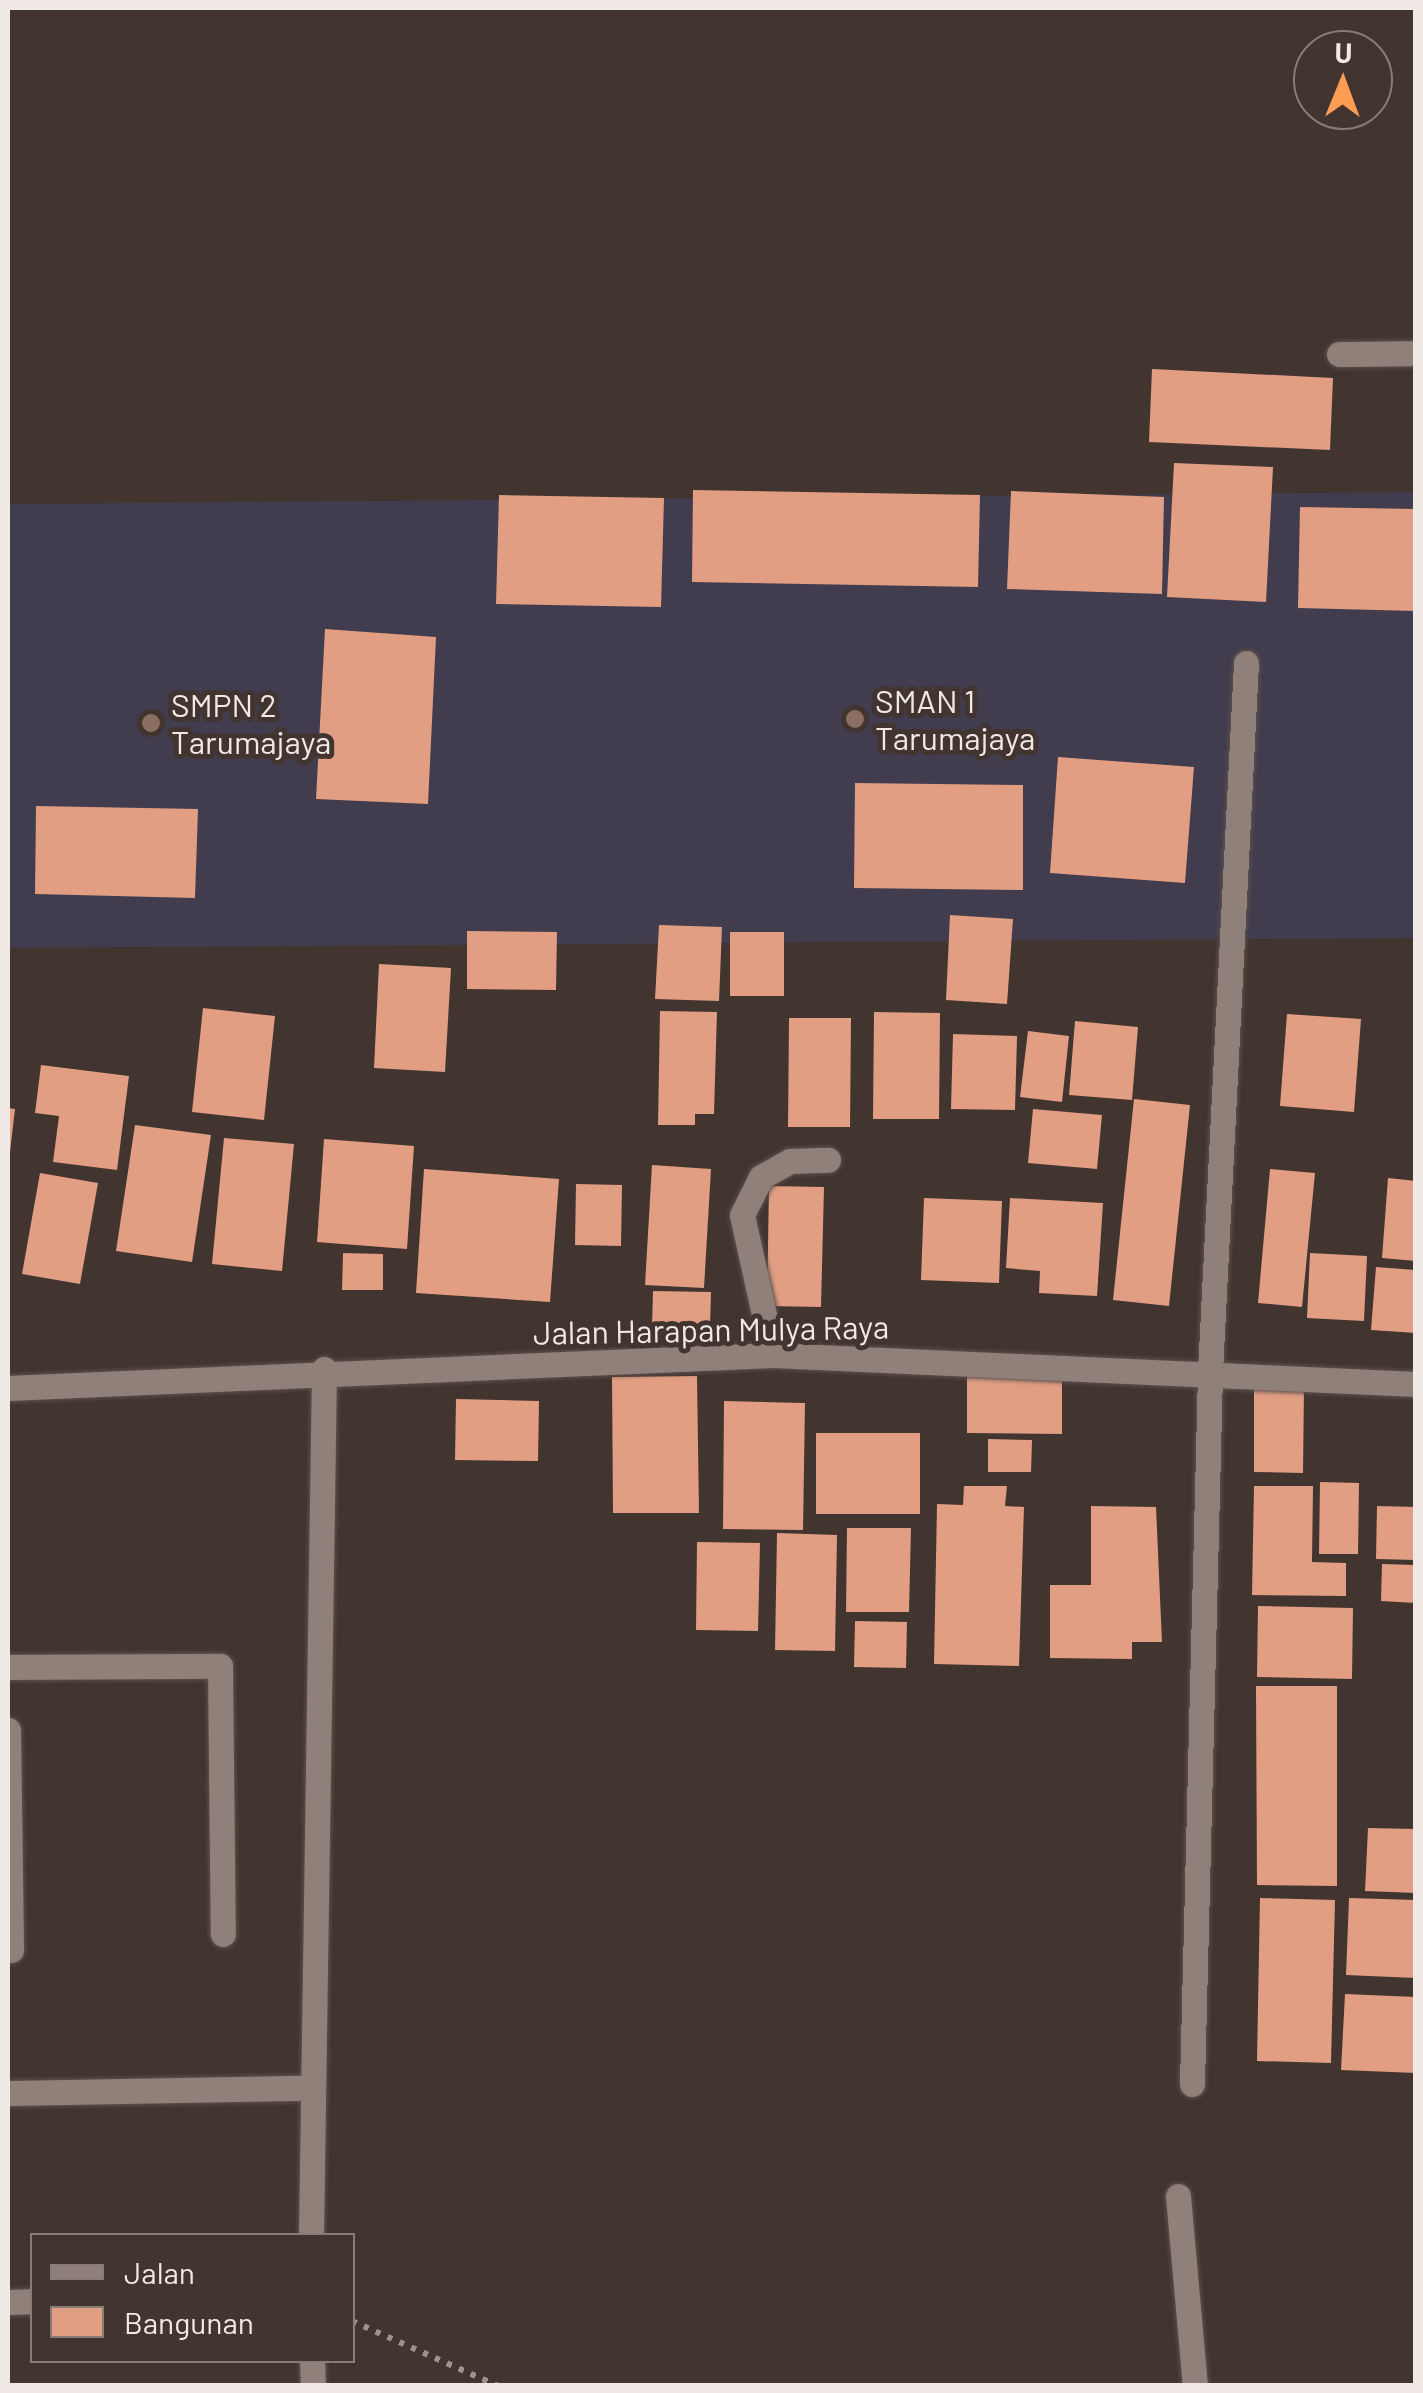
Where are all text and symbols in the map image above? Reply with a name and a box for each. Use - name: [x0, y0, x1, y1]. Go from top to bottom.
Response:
- north arrow: [1293, 30, 1393, 130]
- text: U: [1334, 35, 1353, 69]
- place label: SMAN 1 Tarumajaya: [875, 682, 1035, 757]
- place label: SMPN 2 Tarumajaya: [171, 686, 331, 761]
- marker: SMAN 1 Tarumajaya: [844, 708, 866, 730]
- marker: SMPN 2 Tarumajaya: [140, 712, 162, 734]
- street label: Jalan Harapan Mulya Raya: [533, 1307, 889, 1351]
- legend: [30, 2233, 355, 2363]
- text: Jalan: [124, 2254, 195, 2290]
- text: Bangunan: [124, 2304, 254, 2340]

